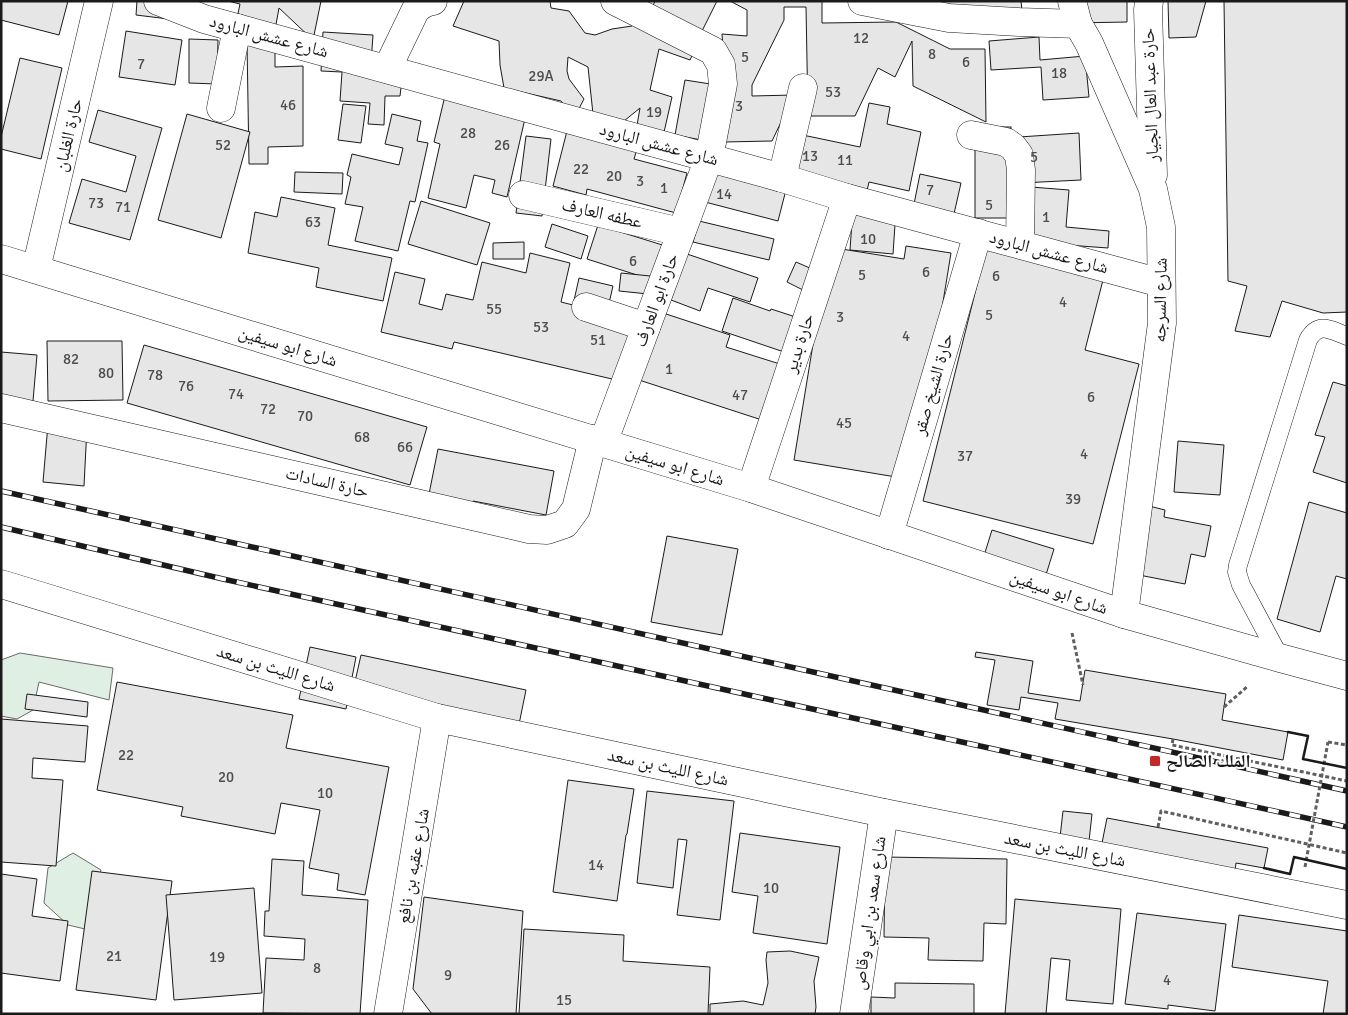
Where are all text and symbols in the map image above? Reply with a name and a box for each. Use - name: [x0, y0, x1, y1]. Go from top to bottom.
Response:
- street label: شارع عشش البارود: [207, 10, 331, 62]
- street label: حارة عبد العال الجيار: [1137, 28, 1163, 163]
- house number: 12: [853, 29, 869, 47]
- house number: 8: [928, 45, 936, 63]
- house number: 5: [741, 48, 749, 66]
- house number: 6: [962, 53, 970, 71]
- house number: 7: [137, 55, 145, 73]
- house number: 18: [1051, 64, 1067, 82]
- house number: 29A: [528, 67, 554, 85]
- house number: 53: [825, 83, 841, 101]
- street label: حارة الغلبان: [49, 96, 87, 174]
- house number: 46: [280, 96, 296, 114]
- house number: 3: [735, 97, 743, 115]
- house number: 19: [646, 103, 662, 121]
- street label: شارع عشش البارود: [597, 118, 721, 170]
- house number: 28: [460, 124, 476, 142]
- house number: 52: [215, 136, 231, 154]
- house number: 26: [494, 136, 510, 154]
- house number: 13: [802, 147, 818, 165]
- house number: 5: [1030, 148, 1038, 166]
- house number: 11: [837, 151, 853, 169]
- house number: 22: [573, 160, 589, 178]
- house number: 20: [606, 167, 622, 185]
- house number: 3: [636, 172, 644, 190]
- house number: 1: [660, 179, 668, 197]
- house number: 7: [926, 181, 934, 199]
- house number: 14: [716, 185, 732, 203]
- street label: عطفه العارف: [560, 193, 644, 233]
- house number: 73: [88, 194, 104, 212]
- house number: 5: [985, 196, 993, 214]
- house number: 71: [115, 198, 131, 216]
- house number: 1: [1042, 208, 1050, 226]
- house number: 63: [305, 213, 321, 231]
- street label: شارع عشش البارود: [987, 226, 1111, 278]
- house number: 10: [860, 230, 876, 248]
- street label: حارة ابو العارف: [629, 250, 683, 350]
- house number: 6: [629, 252, 637, 270]
- street label: شارع السرجه: [1148, 257, 1172, 343]
- house number: 6: [922, 263, 930, 281]
- house number: 5: [858, 266, 866, 284]
- house number: 6: [992, 267, 1000, 285]
- house number: 4: [1059, 293, 1067, 311]
- house number: 55: [486, 300, 502, 318]
- house number: 5: [985, 306, 993, 324]
- house number: 3: [836, 308, 844, 326]
- street label: حارة بدير: [779, 311, 819, 376]
- house number: 53: [533, 318, 549, 336]
- street label: شارع ابو سيفين: [236, 321, 340, 371]
- house number: 4: [902, 327, 910, 345]
- street label: حارة الشيخ صقر: [908, 330, 959, 439]
- house number: 51: [590, 331, 606, 349]
- house number: 82: [63, 350, 79, 368]
- house number: 1: [665, 360, 673, 378]
- house number: 80: [98, 364, 114, 382]
- house number: 78: [147, 366, 163, 384]
- house number: 76: [178, 377, 194, 395]
- house number: 74: [228, 385, 244, 403]
- house number: 47: [732, 386, 748, 404]
- house number: 6: [1087, 388, 1095, 406]
- house number: 72: [260, 400, 276, 418]
- house number: 70: [297, 407, 313, 425]
- house number: 45: [836, 414, 852, 432]
- house number: 68: [354, 428, 370, 446]
- house number: 66: [397, 438, 413, 456]
- street label: شارع ابو سيفين: [623, 440, 727, 490]
- house number: 4: [1080, 445, 1088, 463]
- house number: 37: [957, 447, 973, 465]
- street label: حارة السادات: [283, 462, 371, 502]
- house number: 39: [1065, 490, 1081, 508]
- street label: شارع ابو سيفين: [1007, 565, 1111, 619]
- street label: شارع الليث بن سعد: [214, 639, 338, 697]
- street label: شارع الليث بن سعد: [606, 743, 730, 791]
- house number: 22: [118, 746, 134, 764]
- place label: الملك الصالح: [1166, 750, 1251, 773]
- marker: الملك الصالح: [1148, 754, 1162, 768]
- house number: 20: [218, 768, 234, 786]
- house number: 10: [317, 784, 333, 802]
- street label: شارع عقبه بن نافع: [392, 807, 435, 926]
- street label: شارع الليث بن سعد: [1002, 826, 1128, 872]
- street label: شارع سعد بن ابي وقاص: [847, 835, 894, 992]
- house number: 14: [588, 856, 604, 874]
- house number: 10: [763, 879, 779, 897]
- house number: 21: [106, 947, 122, 965]
- house number: 19: [209, 948, 225, 966]
- house number: 8: [313, 959, 321, 977]
- house number: 9: [444, 966, 452, 984]
- house number: 4: [1163, 971, 1171, 989]
- house number: 15: [556, 991, 572, 1009]

